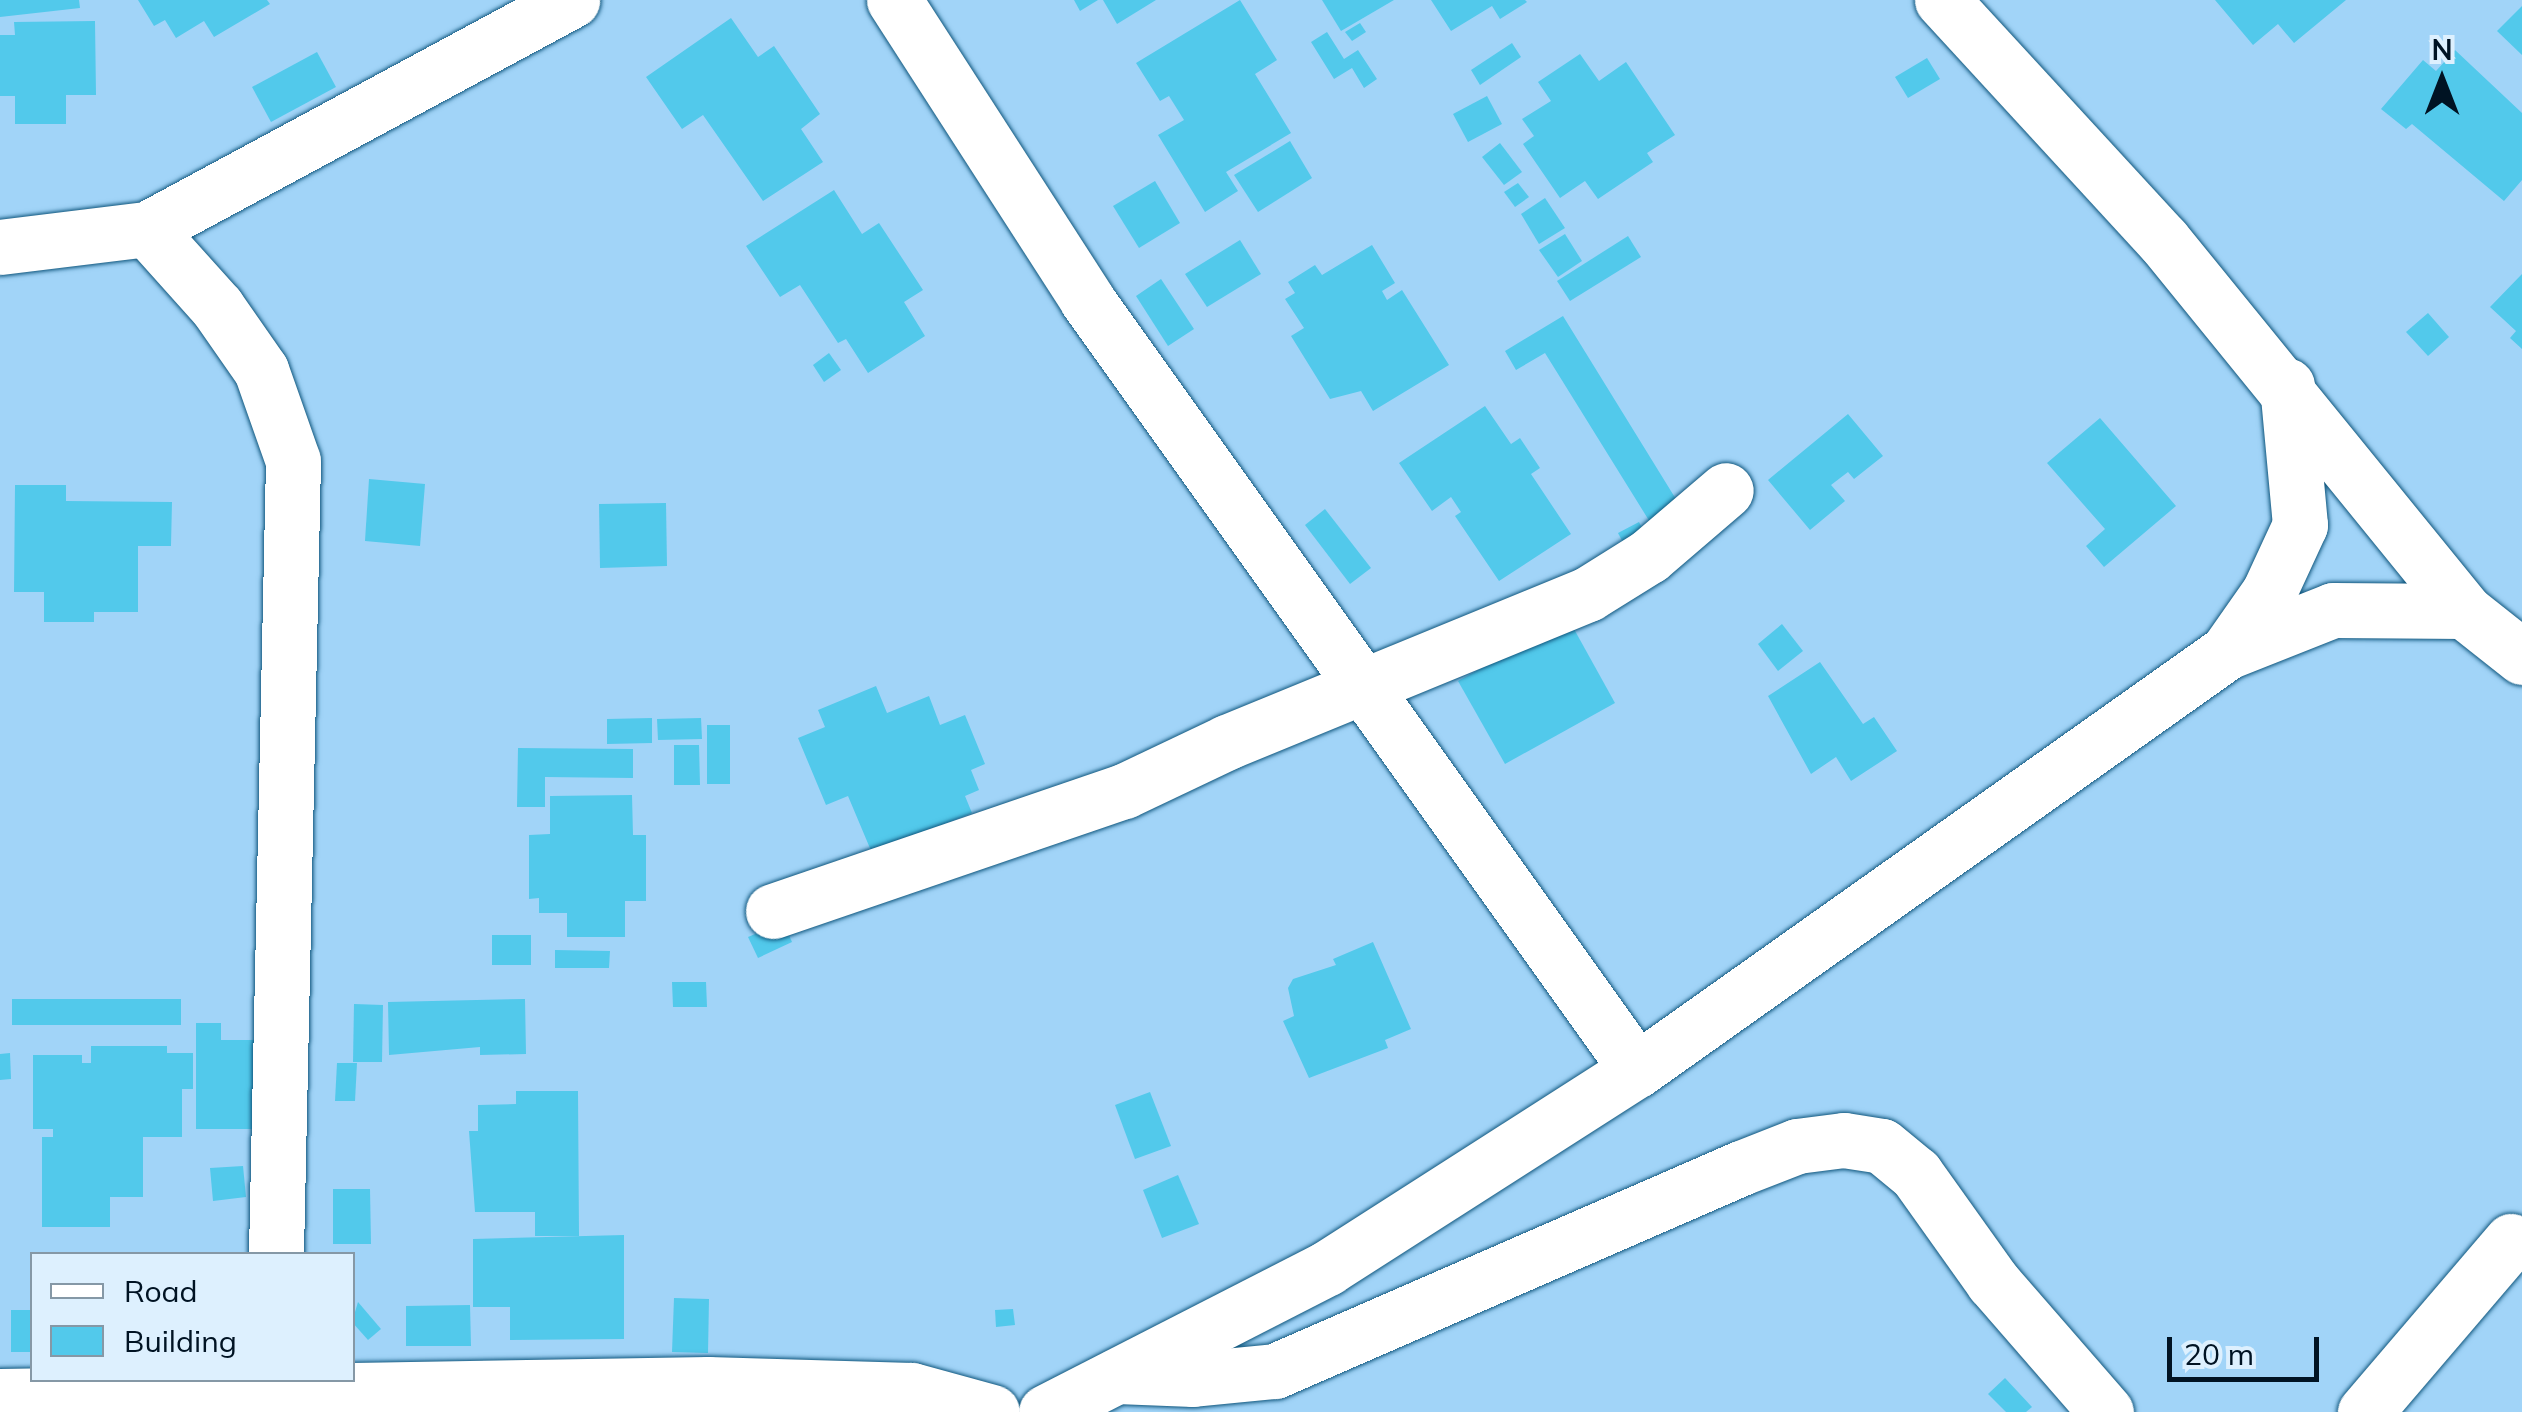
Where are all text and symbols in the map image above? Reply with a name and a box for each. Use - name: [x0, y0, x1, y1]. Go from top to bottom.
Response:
- north arrow: [2392, 30, 2492, 130]
- text: N: [2431, 32, 2453, 67]
- legend: [30, 1252, 355, 1382]
- text: Road: [124, 1272, 198, 1310]
- scale bar: [2172, 1317, 2324, 1379]
- text: Building: [124, 1322, 237, 1360]
- text: 20 m: [2184, 1335, 2254, 1373]

